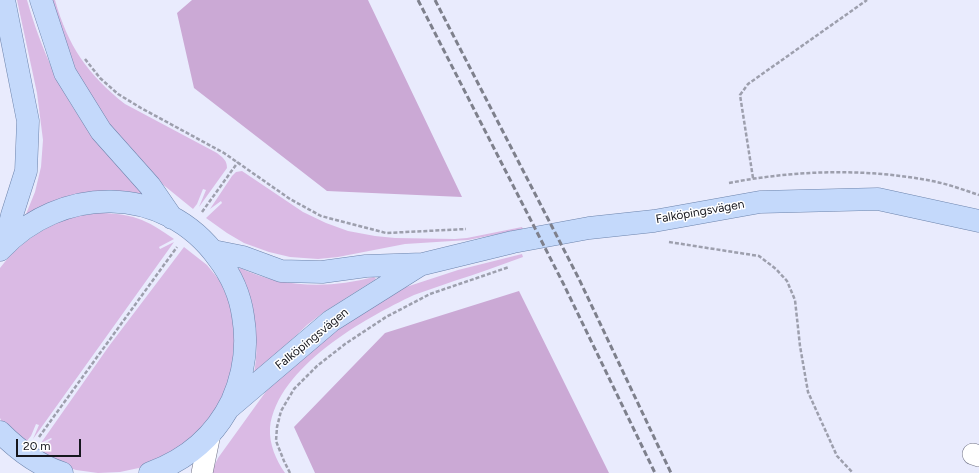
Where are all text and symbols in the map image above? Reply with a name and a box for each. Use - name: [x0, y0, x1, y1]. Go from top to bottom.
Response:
- street label: Falköpingsvägen: [655, 197, 745, 227]
- street label: Falköpingsvägen: [273, 305, 351, 373]
- scale bar: [18, 431, 83, 457]
- text: 20 m: [23, 439, 51, 453]

